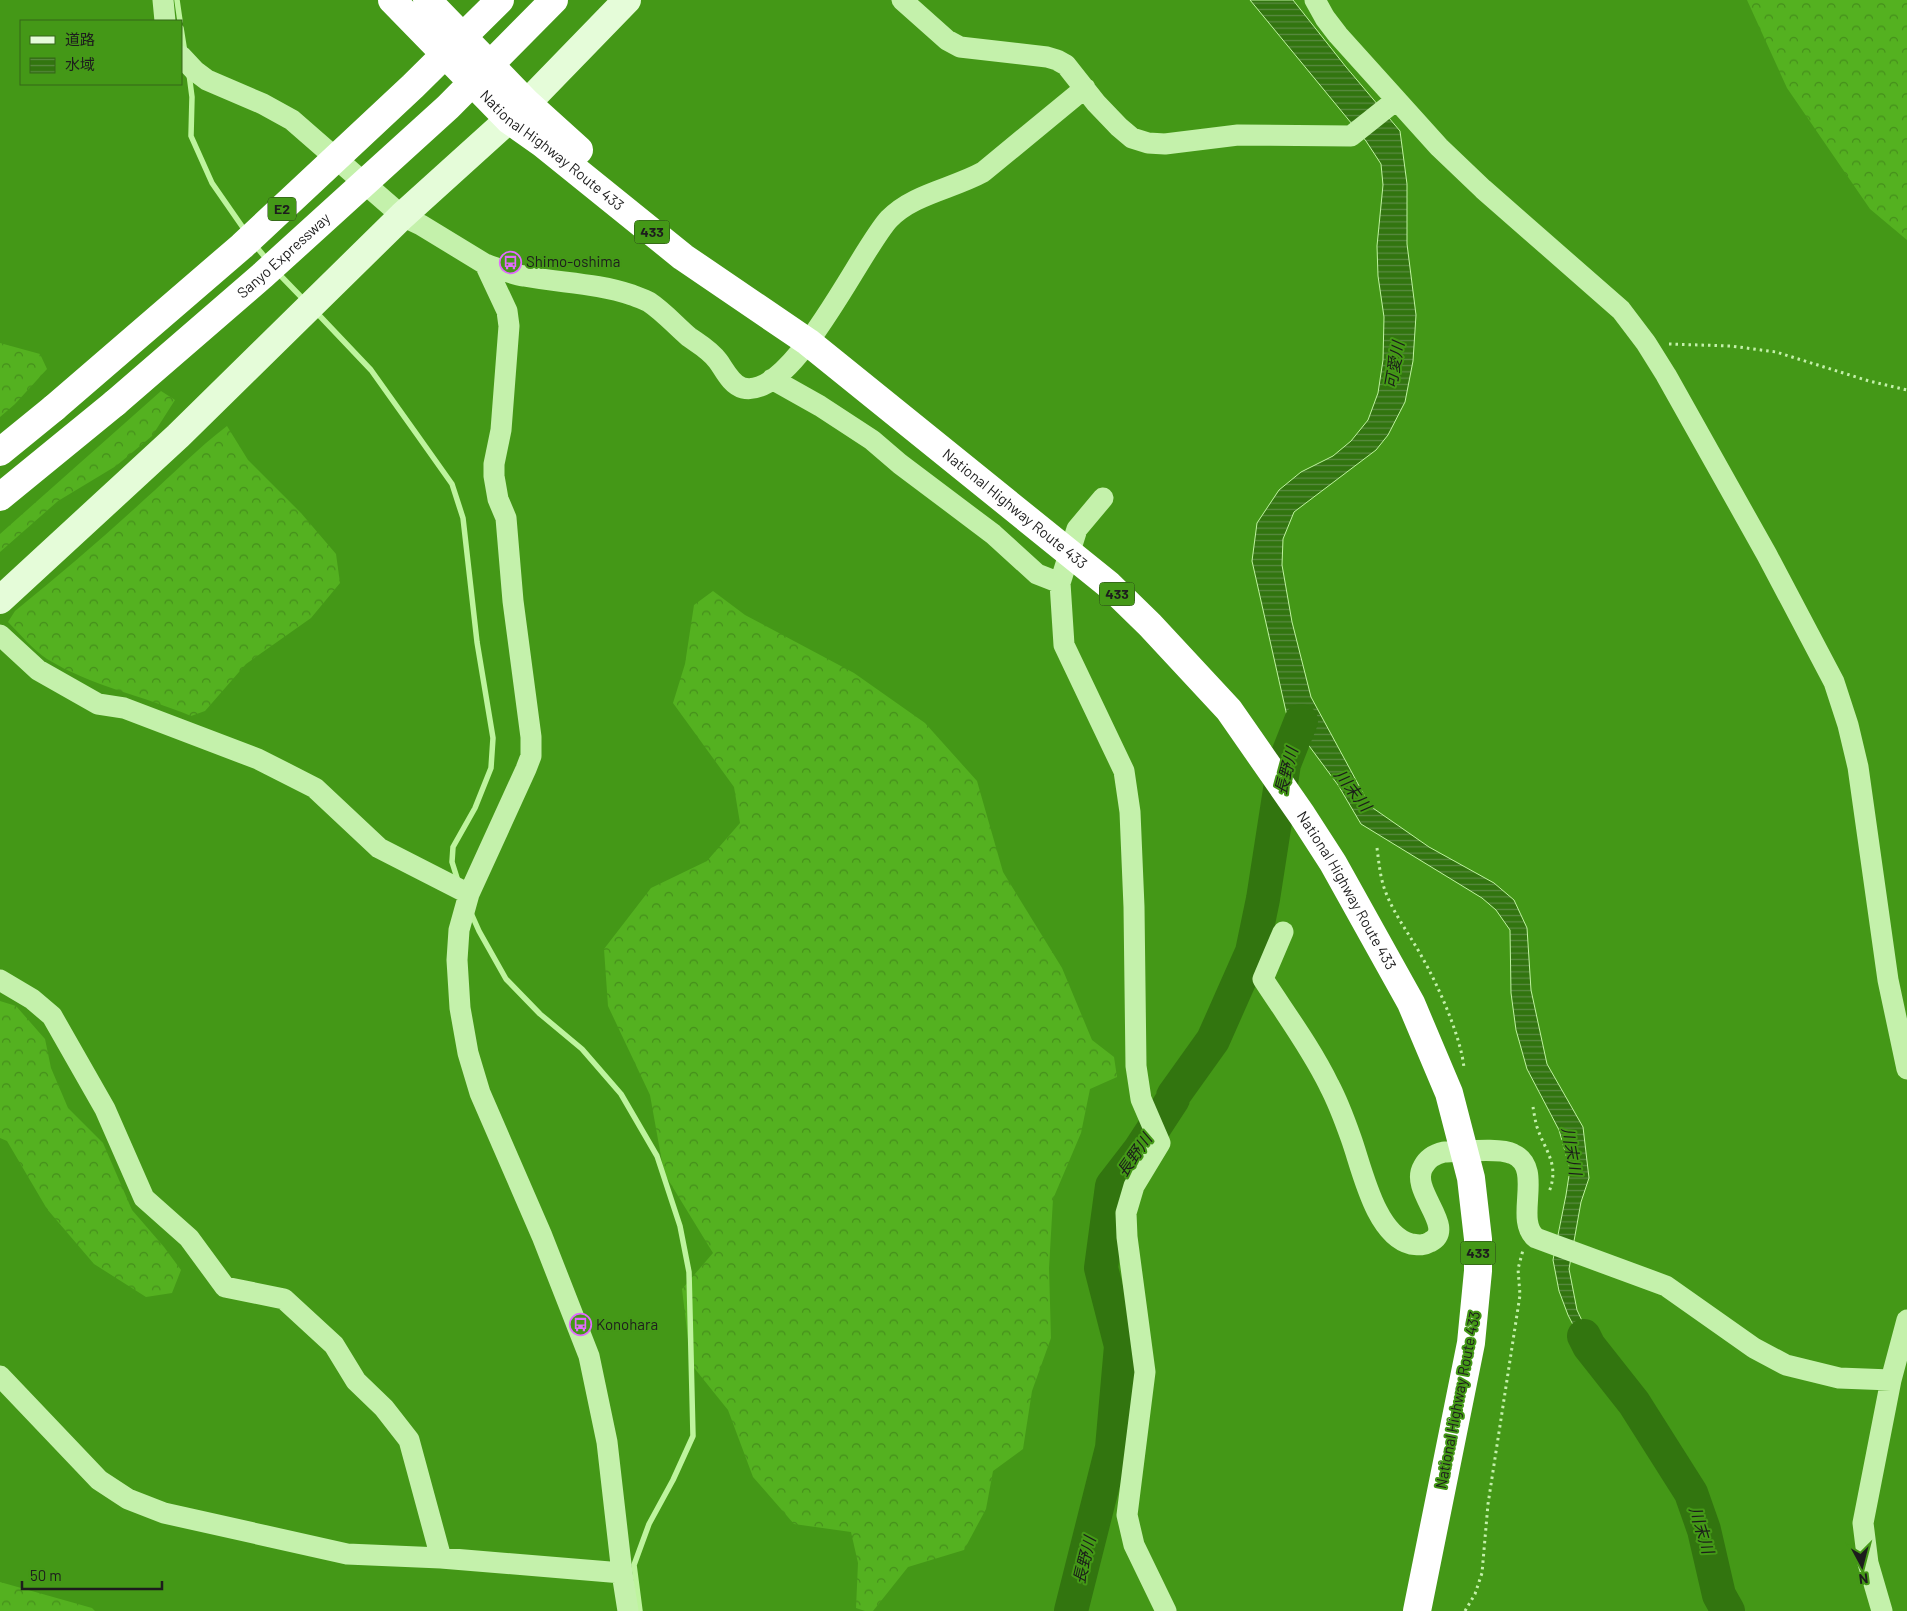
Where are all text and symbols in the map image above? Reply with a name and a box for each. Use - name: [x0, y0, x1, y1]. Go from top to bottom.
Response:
- legend: [20, 20, 182, 85]
- text: 道路: [65, 30, 95, 48]
- text: 水域: [65, 55, 95, 73]
- street label: National Highway Route 433: [477, 86, 628, 214]
- road number: E2: [268, 198, 296, 220]
- street label: Sanyo Expressway: [233, 209, 333, 301]
- road number: 433: [634, 220, 670, 243]
- bus stop icon: Shimo-oshima: [498, 250, 522, 274]
- place label: Shimo-oshima: [526, 252, 620, 270]
- water label: 可愛川: [1380, 338, 1407, 390]
- street label: National Highway Route 433: [939, 444, 1091, 572]
- road number: 433: [1100, 582, 1134, 606]
- water label: 長野川: [1270, 743, 1301, 797]
- water label: 川末川: [1331, 765, 1377, 816]
- street label: National Highway Route 433: [1294, 807, 1401, 972]
- water label: 川末川: [1559, 1126, 1586, 1178]
- water label: 長野川: [1112, 1128, 1156, 1180]
- road number: 433: [1460, 1242, 1496, 1264]
- street label: National Highway Route 433: [1431, 1310, 1483, 1490]
- bus stop icon: Konohara: [568, 1313, 592, 1337]
- place label: Konohara: [596, 1315, 658, 1333]
- water label: 川末川: [1686, 1504, 1719, 1557]
- water label: 長野川: [1068, 1532, 1099, 1585]
- north arrow: [1837, 1541, 1887, 1591]
- scale bar: [22, 1558, 162, 1590]
- text: 50 m: [30, 1566, 62, 1584]
- text: N: [1858, 1570, 1869, 1588]

